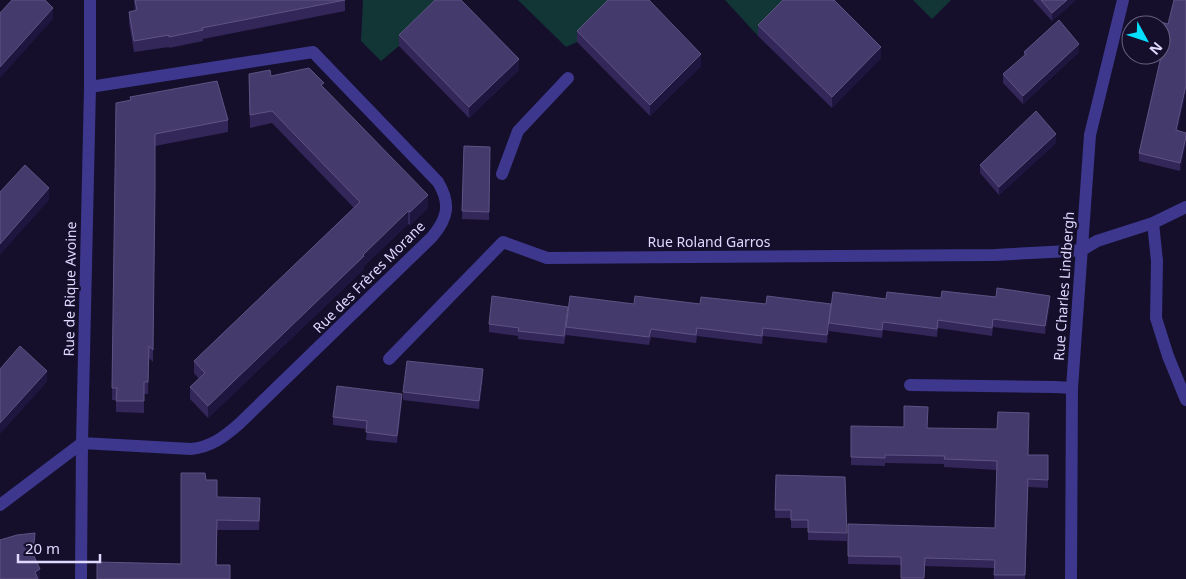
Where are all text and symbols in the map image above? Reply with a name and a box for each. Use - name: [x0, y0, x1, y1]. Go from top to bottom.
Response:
- north arrow: [1121, 15, 1171, 65]
- text: N: [1145, 38, 1167, 59]
- street label: Rue Charles Lindbergh: [1049, 211, 1078, 361]
- street label: Rue des Frères Morane: [308, 216, 429, 337]
- street label: Rue de Rique Avoine: [59, 221, 80, 357]
- street label: Rue Roland Garros: [648, 232, 771, 251]
- scale bar: [18, 532, 100, 564]
- text: 20 m: [25, 538, 60, 558]

